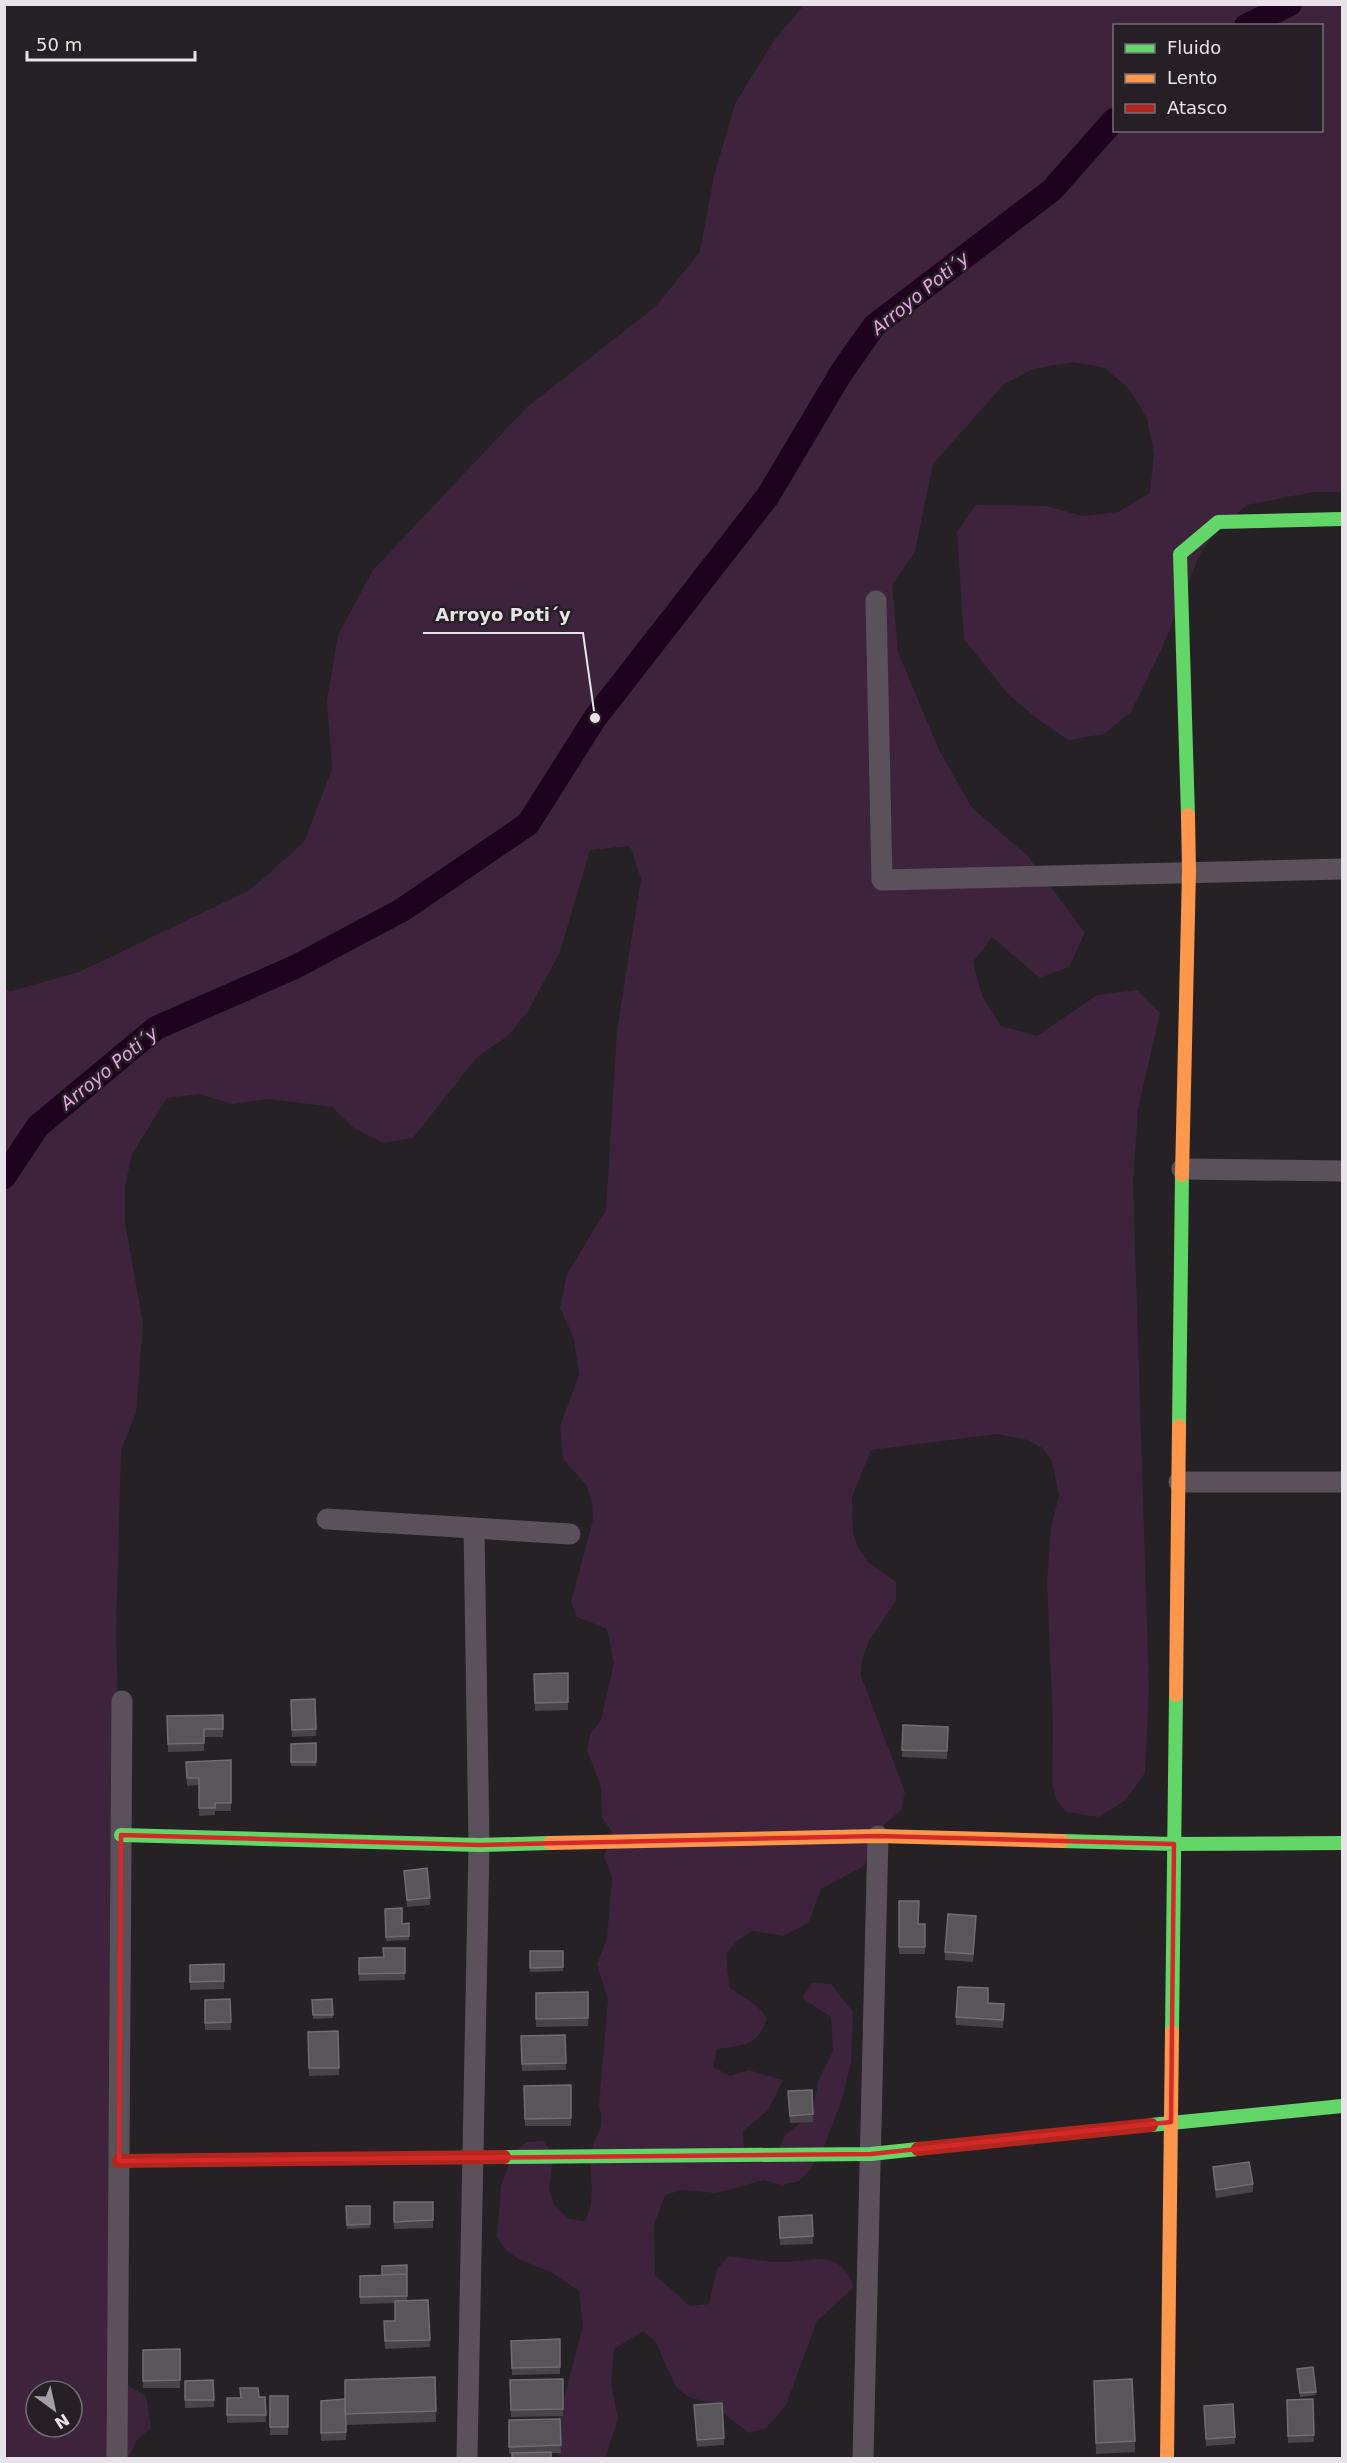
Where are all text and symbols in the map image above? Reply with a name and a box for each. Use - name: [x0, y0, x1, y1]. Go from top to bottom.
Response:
- scale bar: [27, 24, 195, 62]
- legend: [1113, 24, 1323, 132]
- text: 50 m: [36, 34, 82, 55]
- text: Fluido: [1167, 37, 1221, 58]
- text: Lento: [1167, 67, 1217, 88]
- text: Atasco: [1167, 97, 1227, 118]
- water label: Arroyo Poti´y: [866, 247, 973, 339]
- callout: Arroyo Poti´y: [423, 597, 583, 633]
- text: Arroyo Poti´y: [435, 604, 571, 625]
- water label: Arroyo Poti´y: [55, 1022, 162, 1114]
- north arrow: [24, 2379, 84, 2439]
- text: N: [51, 2410, 73, 2433]

